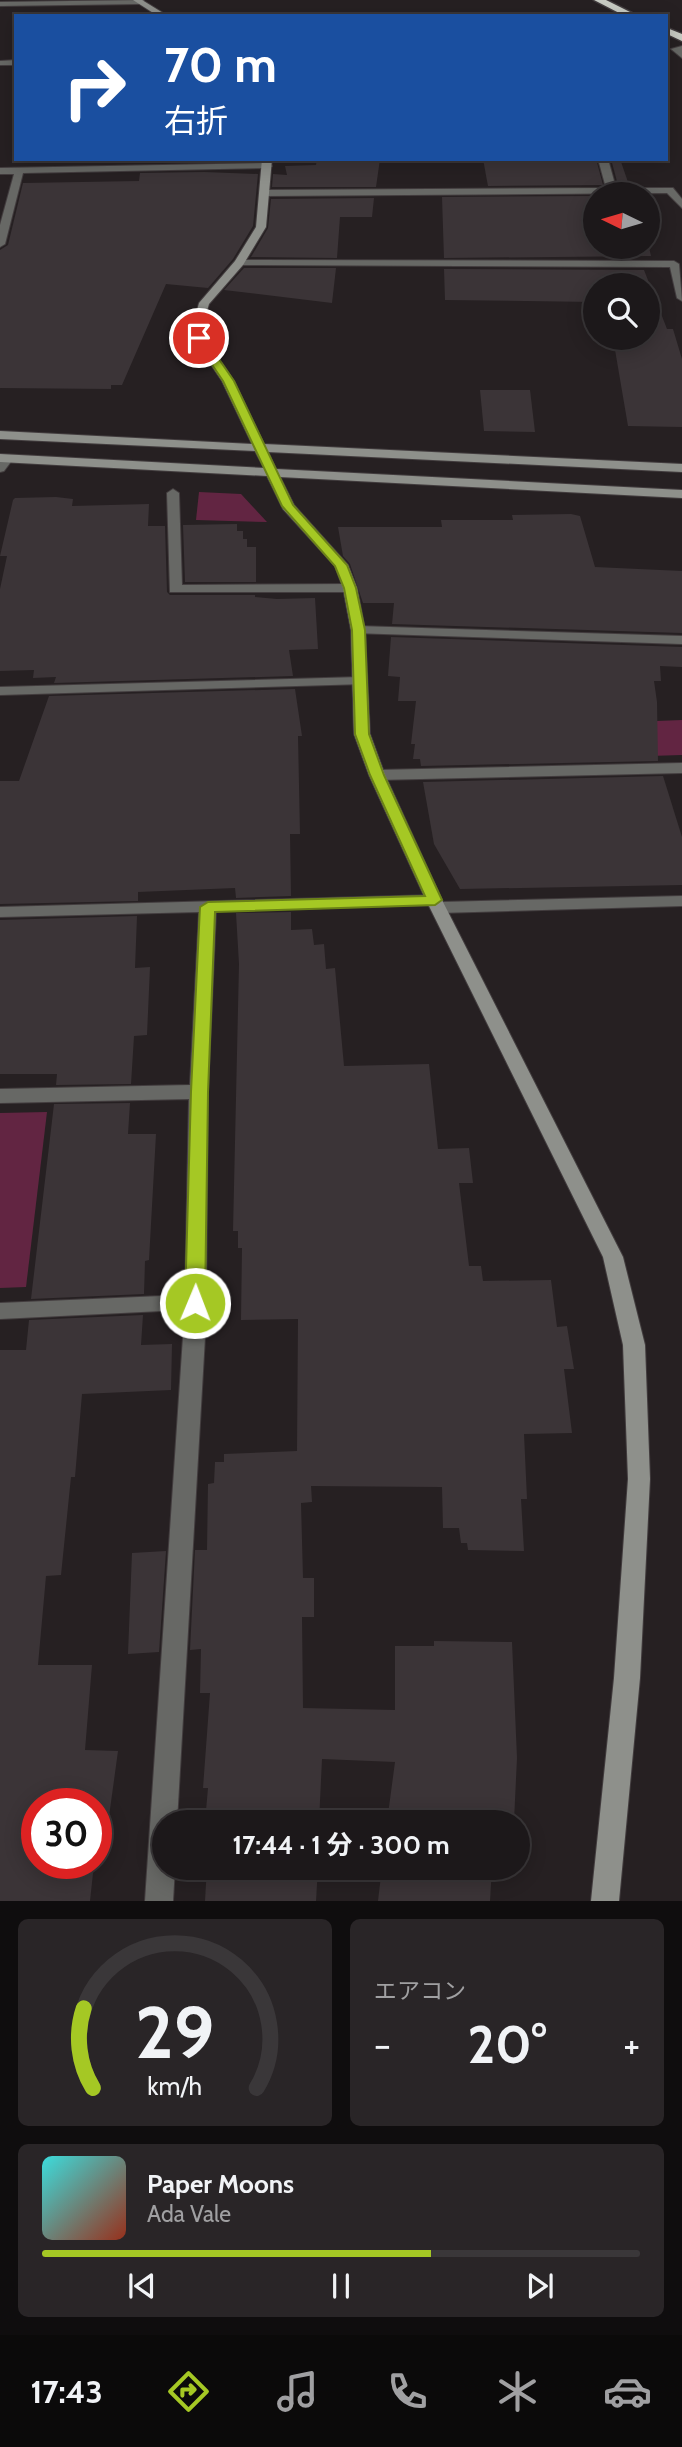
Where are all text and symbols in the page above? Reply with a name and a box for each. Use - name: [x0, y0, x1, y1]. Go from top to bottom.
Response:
- text: 70 m: [164, 35, 277, 94]
- icon: right: [49, 42, 140, 133]
- text: 右折: [164, 101, 228, 140]
- north arrow: [583, 182, 660, 259]
- map controls: [583, 182, 660, 350]
- button: search: [583, 273, 660, 350]
- pin: [169, 308, 229, 368]
- icon: arrive: [180, 319, 218, 357]
- position arrow: [158, 1266, 232, 1340]
- speed limit sign: 30: [21, 1788, 112, 1879]
- text: 17:44 · 1 分 · 300 m: [233, 1829, 450, 1861]
- text: エアコン: [374, 1977, 466, 2005]
- text: 29: [135, 1989, 215, 2077]
- text: 20°: [467, 2013, 547, 2076]
- text: −: [374, 2021, 391, 2068]
- text: +: [623, 2021, 640, 2068]
- text: km/h: [148, 2071, 202, 2101]
- text: Paper Moons: [147, 2168, 294, 2200]
- text: Ada Vale: [147, 2200, 231, 2228]
- icon: previous: [123, 2267, 161, 2305]
- icon: pause: [322, 2267, 360, 2305]
- icon: next: [521, 2267, 559, 2305]
- icon: directions: [164, 2367, 213, 2416]
- icon: music: [273, 2367, 322, 2416]
- icon: phone: [383, 2367, 432, 2416]
- icon: climate: [493, 2367, 542, 2416]
- icon: car: [603, 2367, 652, 2416]
- text: 17:43: [30, 2372, 103, 2411]

